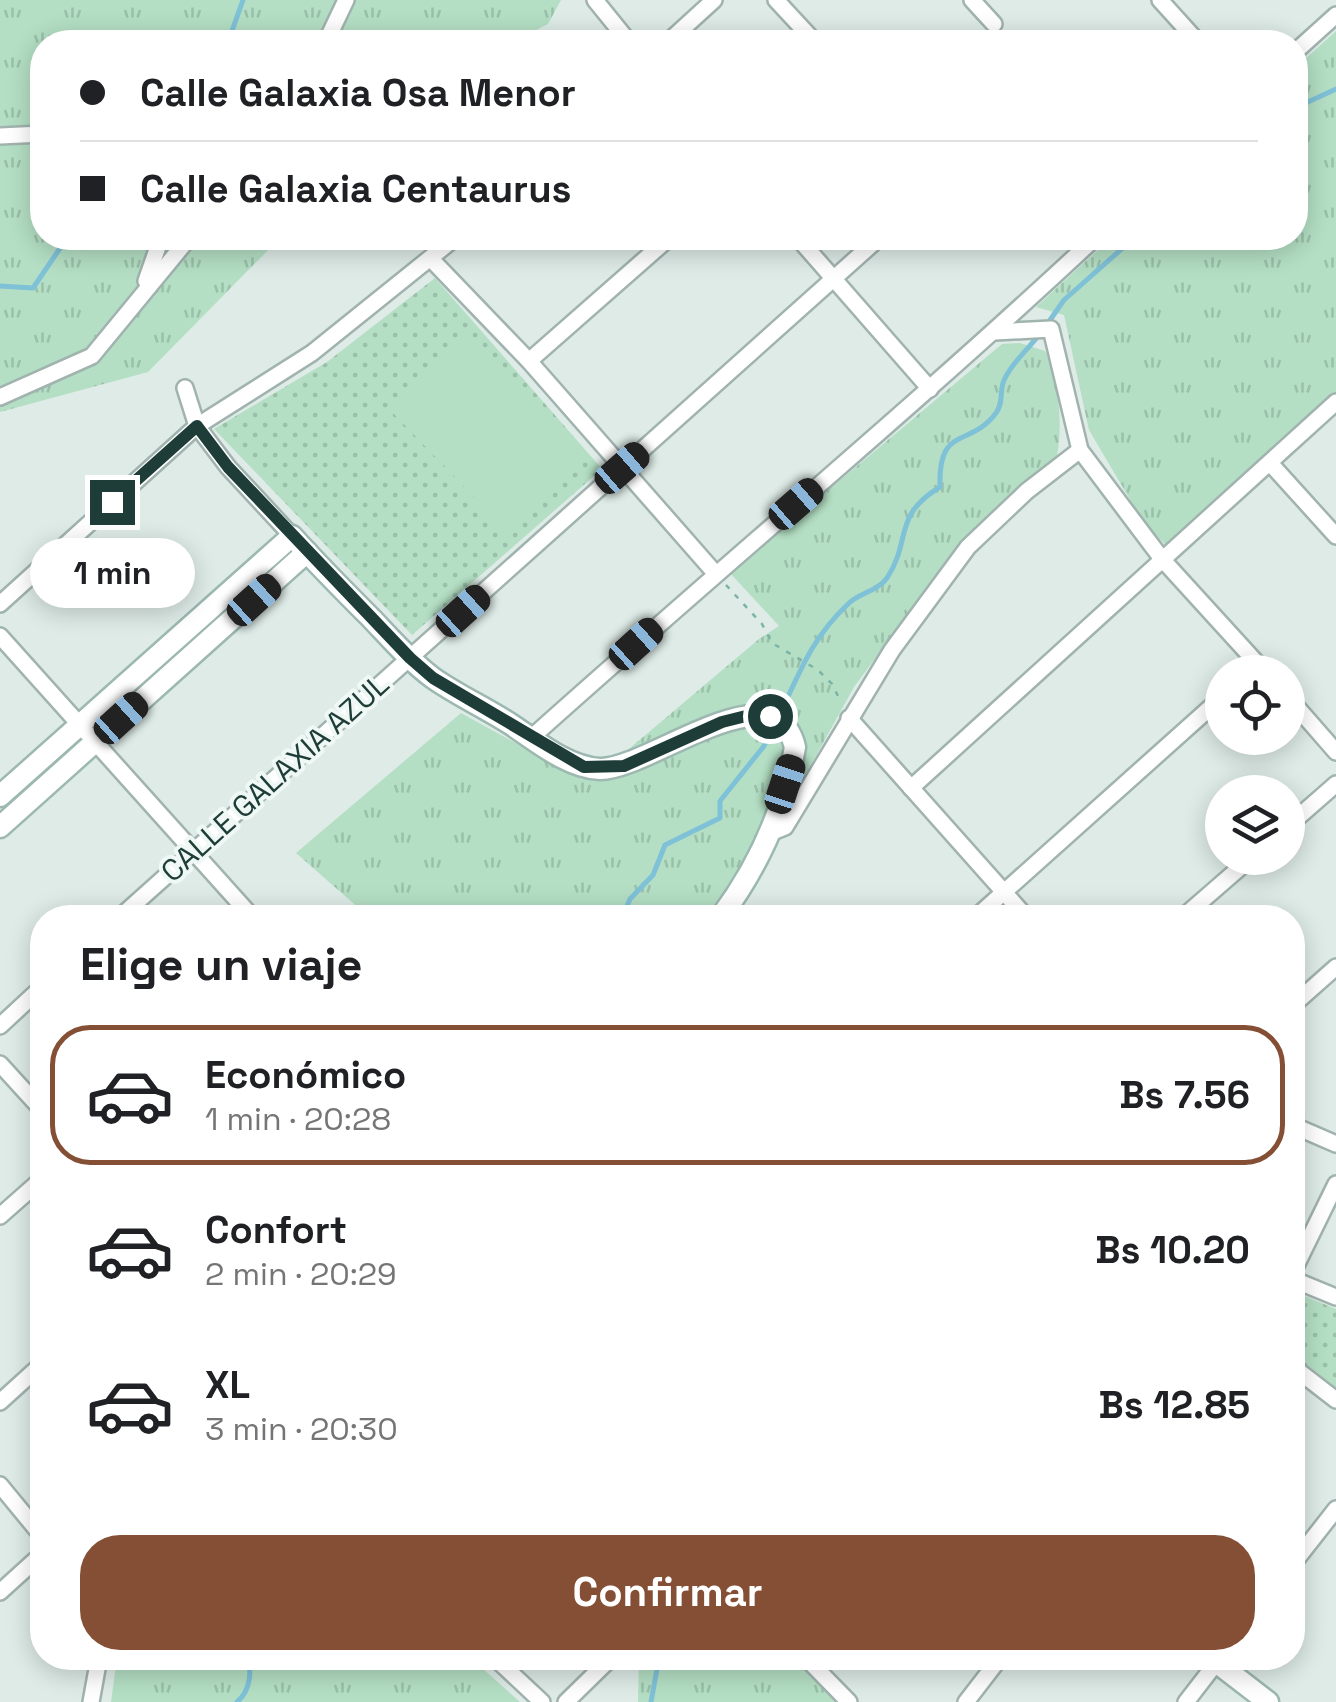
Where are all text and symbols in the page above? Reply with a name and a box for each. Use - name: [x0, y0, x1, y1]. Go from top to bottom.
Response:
- text: Calle Galaxia Osa Menor: [140, 69, 576, 117]
- text: Calle Galaxia Centaurus: [140, 165, 571, 213]
- car: [590, 437, 654, 499]
- car: [764, 473, 828, 535]
- route end: [90, 480, 135, 525]
- callout: 1 min: [29, 537, 194, 607]
- text: 1 min: [73, 553, 152, 593]
- car: [222, 569, 286, 631]
- car: [431, 580, 495, 642]
- car: [604, 613, 668, 675]
- map controls: [1205, 655, 1305, 875]
- button: locate: [1205, 655, 1305, 755]
- street label: CALLE GALAXIA AZUL: [152, 665, 397, 891]
- car: [89, 687, 153, 749]
- route start: [748, 694, 793, 739]
- car: [761, 751, 809, 817]
- button: layers: [1205, 775, 1305, 875]
- text: Elige un viaje: [80, 936, 363, 993]
- icon: car: [85, 1050, 175, 1140]
- text: Económico: [205, 1051, 406, 1099]
- text: Bs 7.56: [1119, 1071, 1250, 1119]
- text: 1 min · 20:28: [205, 1099, 391, 1139]
- icon: car: [85, 1205, 175, 1295]
- text: Confort: [205, 1206, 347, 1254]
- text: Bs 10.20: [1095, 1226, 1250, 1274]
- text: 2 min · 20:29: [205, 1254, 397, 1294]
- icon: car: [85, 1360, 175, 1450]
- text: XL: [205, 1361, 250, 1409]
- text: Bs 12.85: [1099, 1381, 1250, 1429]
- text: 3 min · 20:30: [205, 1409, 398, 1449]
- button: Confirmar: [80, 1535, 1255, 1650]

